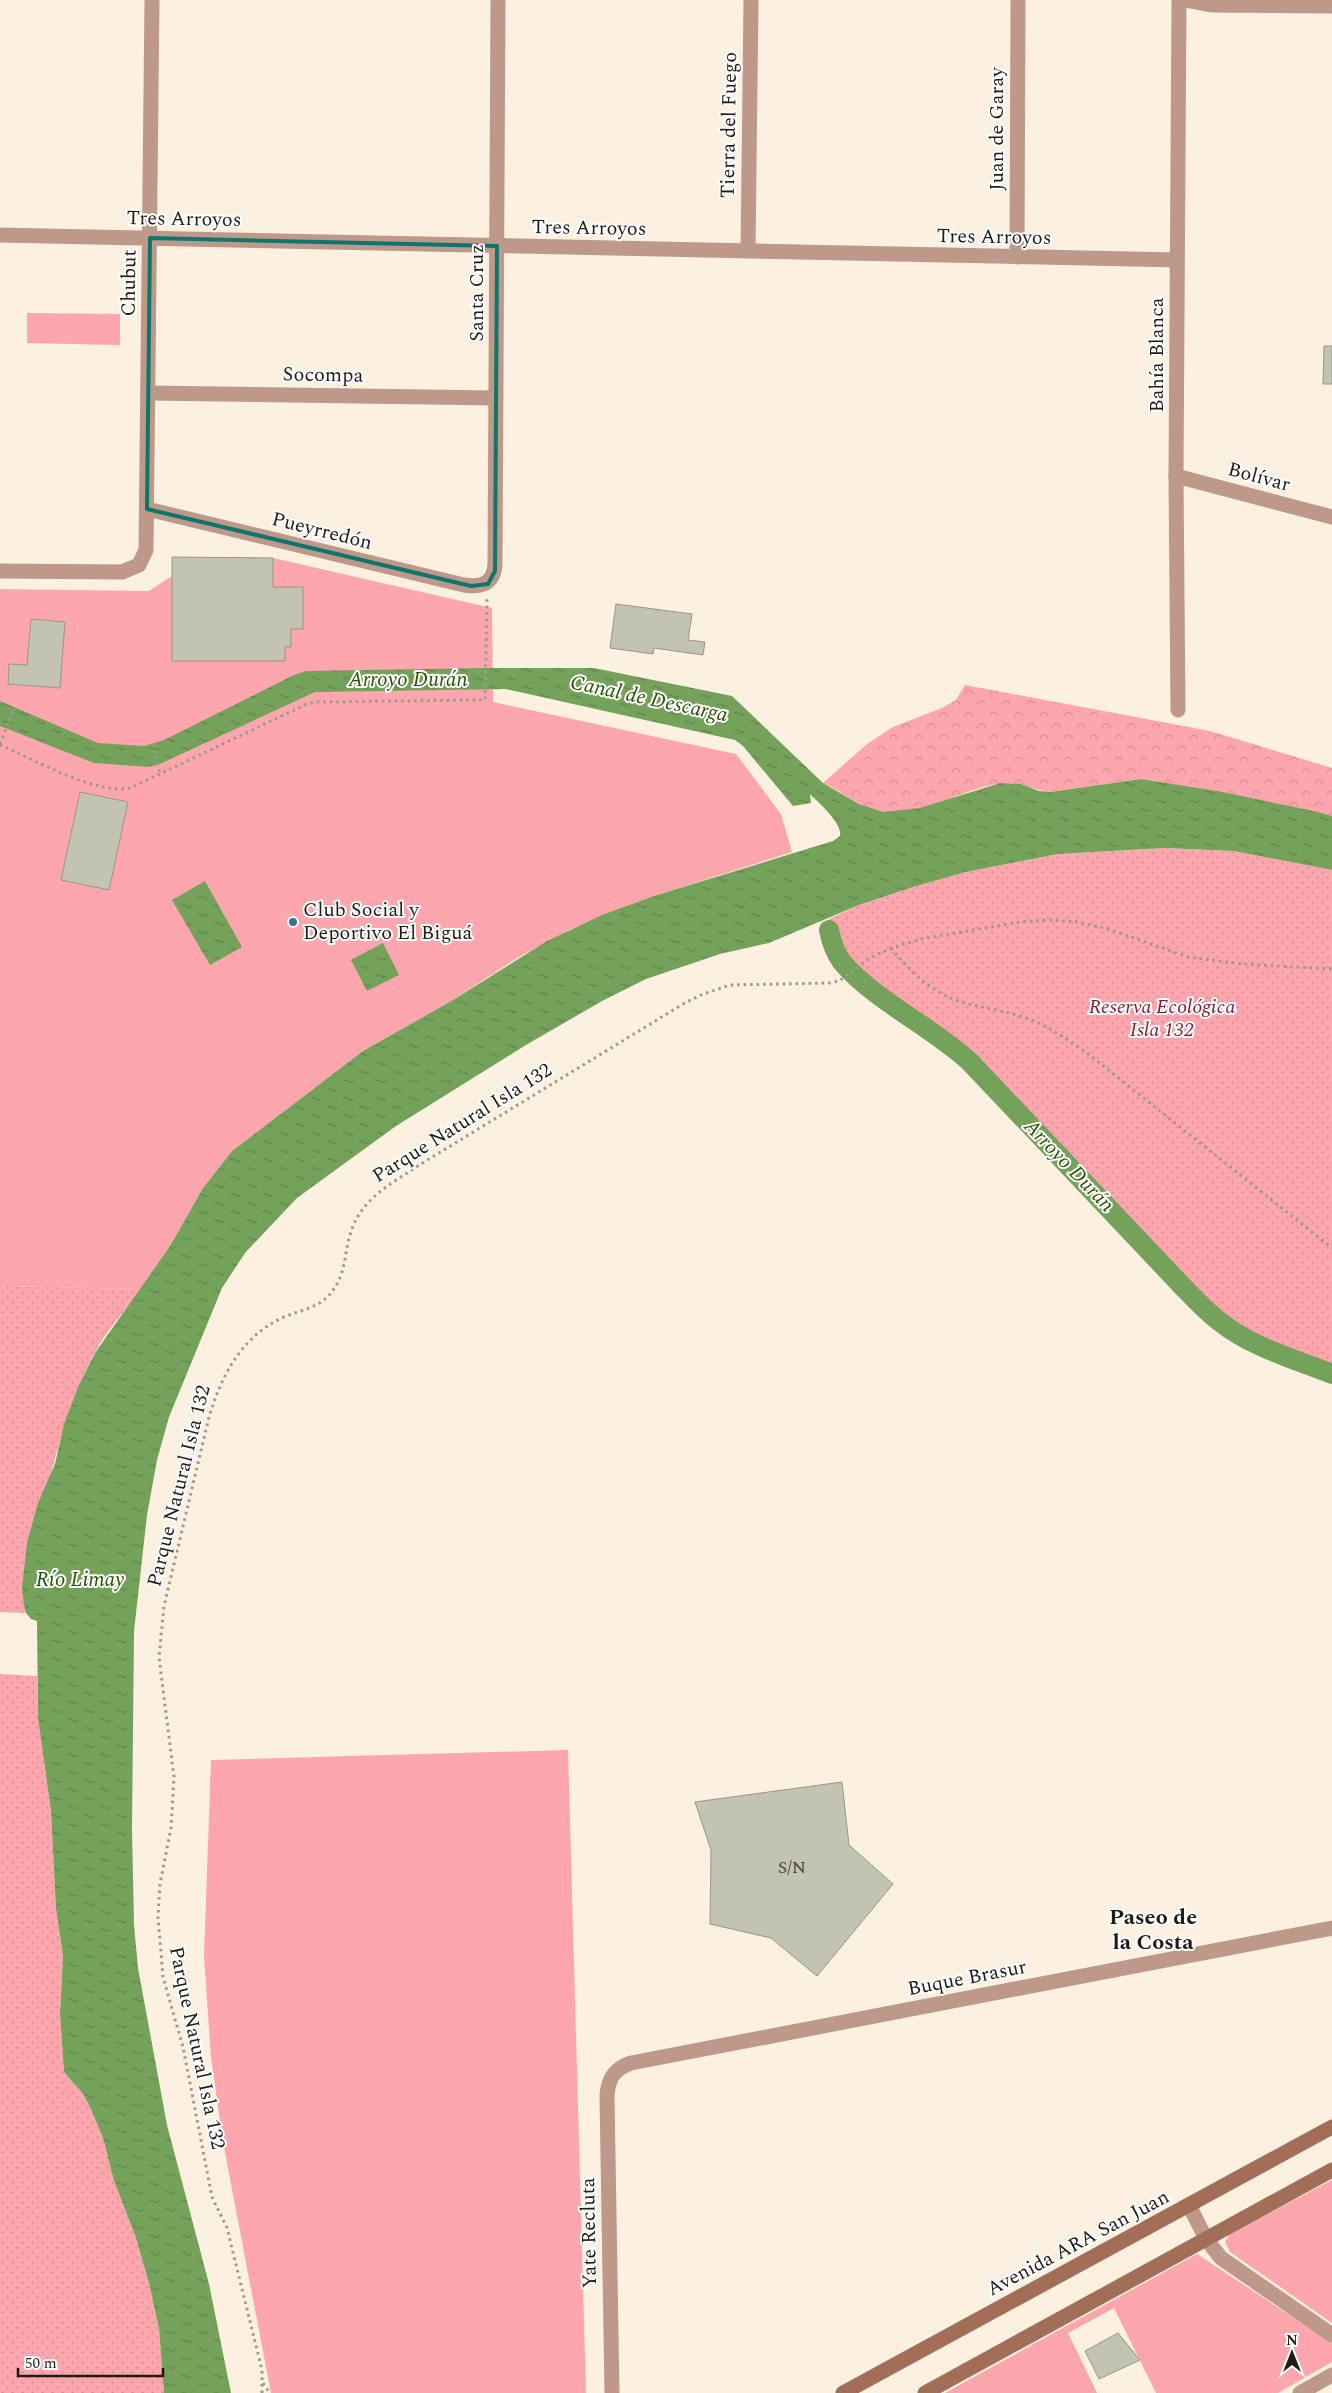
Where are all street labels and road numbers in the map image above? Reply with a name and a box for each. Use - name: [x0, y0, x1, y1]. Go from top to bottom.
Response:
- street label: Tierra del Fuego: [713, 51, 745, 199]
- street label: Juan de Garay: [982, 66, 1012, 191]
- street label: Tres Arroyos: [126, 203, 242, 235]
- street label: Tres Arroyos: [531, 212, 647, 244]
- street label: Tres Arroyos: [936, 221, 1052, 253]
- street label: Santa Cruz: [462, 244, 492, 342]
- street label: Chubut: [113, 249, 145, 317]
- street label: Bahía Blanca: [1142, 297, 1172, 413]
- street label: Socompa: [282, 359, 364, 391]
- street label: Bolívar: [1224, 454, 1294, 500]
- street label: Pueyrredón: [269, 504, 375, 558]
- street label: Parque Natural Isla 132: [366, 1055, 558, 1191]
- street label: Parque Natural Isla 132: [139, 1382, 219, 1590]
- street label: Parque Natural Isla 132: [161, 1944, 233, 2152]
- street label: Buque Brasur: [905, 1952, 1029, 2004]
- street label: Yate Recluta: [573, 2177, 605, 2289]
- street label: Avenida ARA San Juan: [981, 2182, 1175, 2304]

